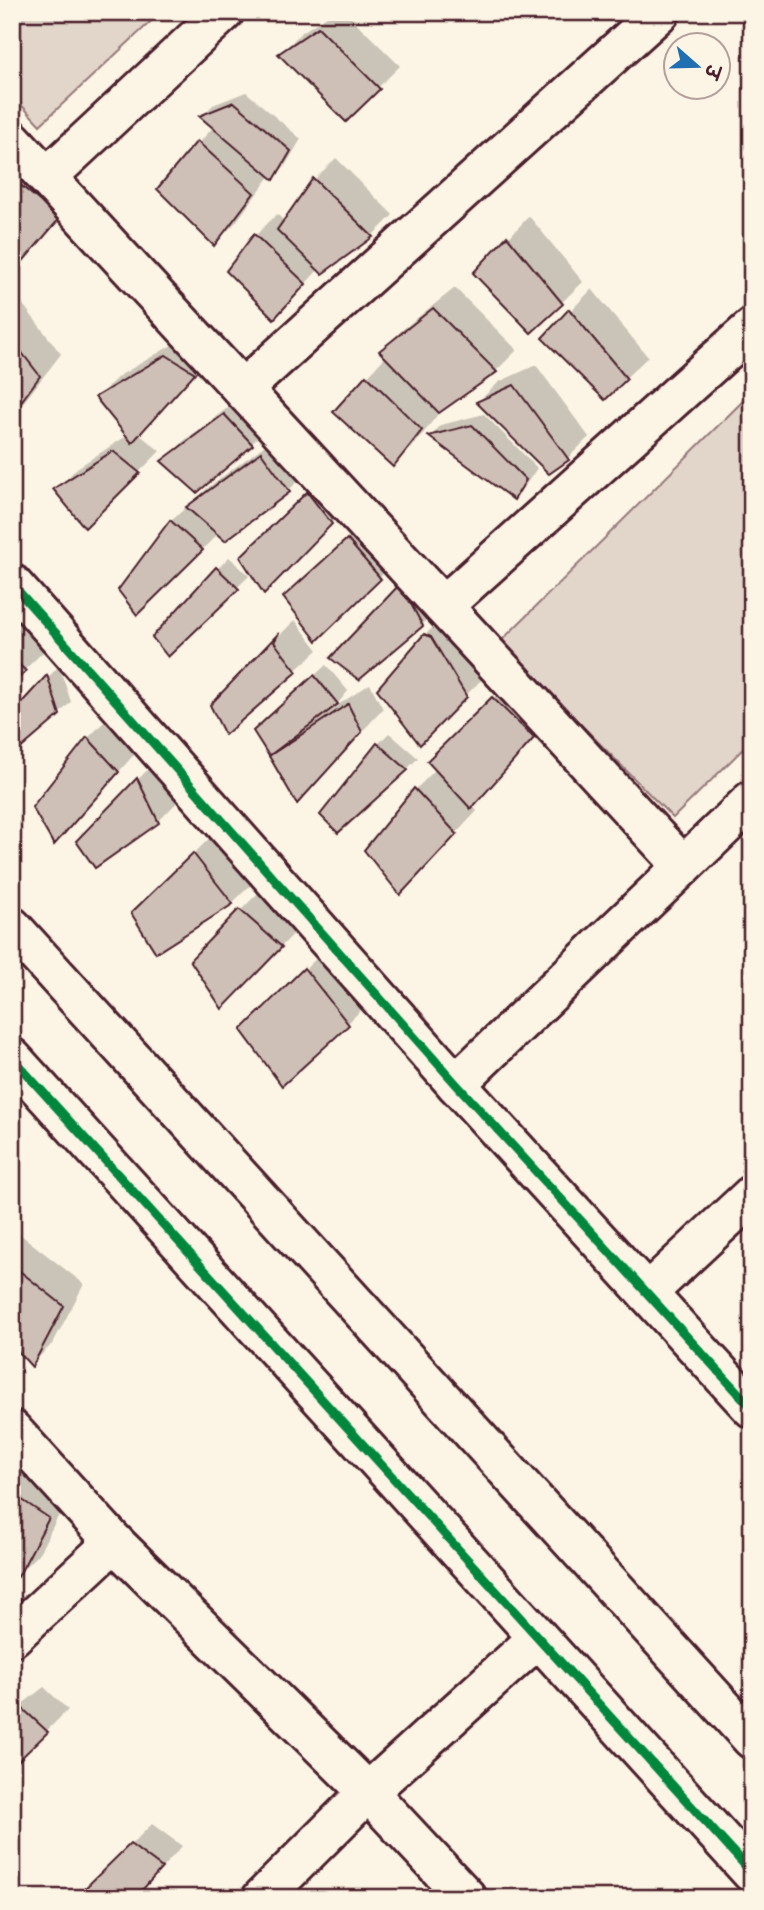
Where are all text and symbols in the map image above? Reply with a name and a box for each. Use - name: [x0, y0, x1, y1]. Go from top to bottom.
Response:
- north arrow: [662, 32, 732, 102]
- text: उ: [699, 60, 725, 83]

